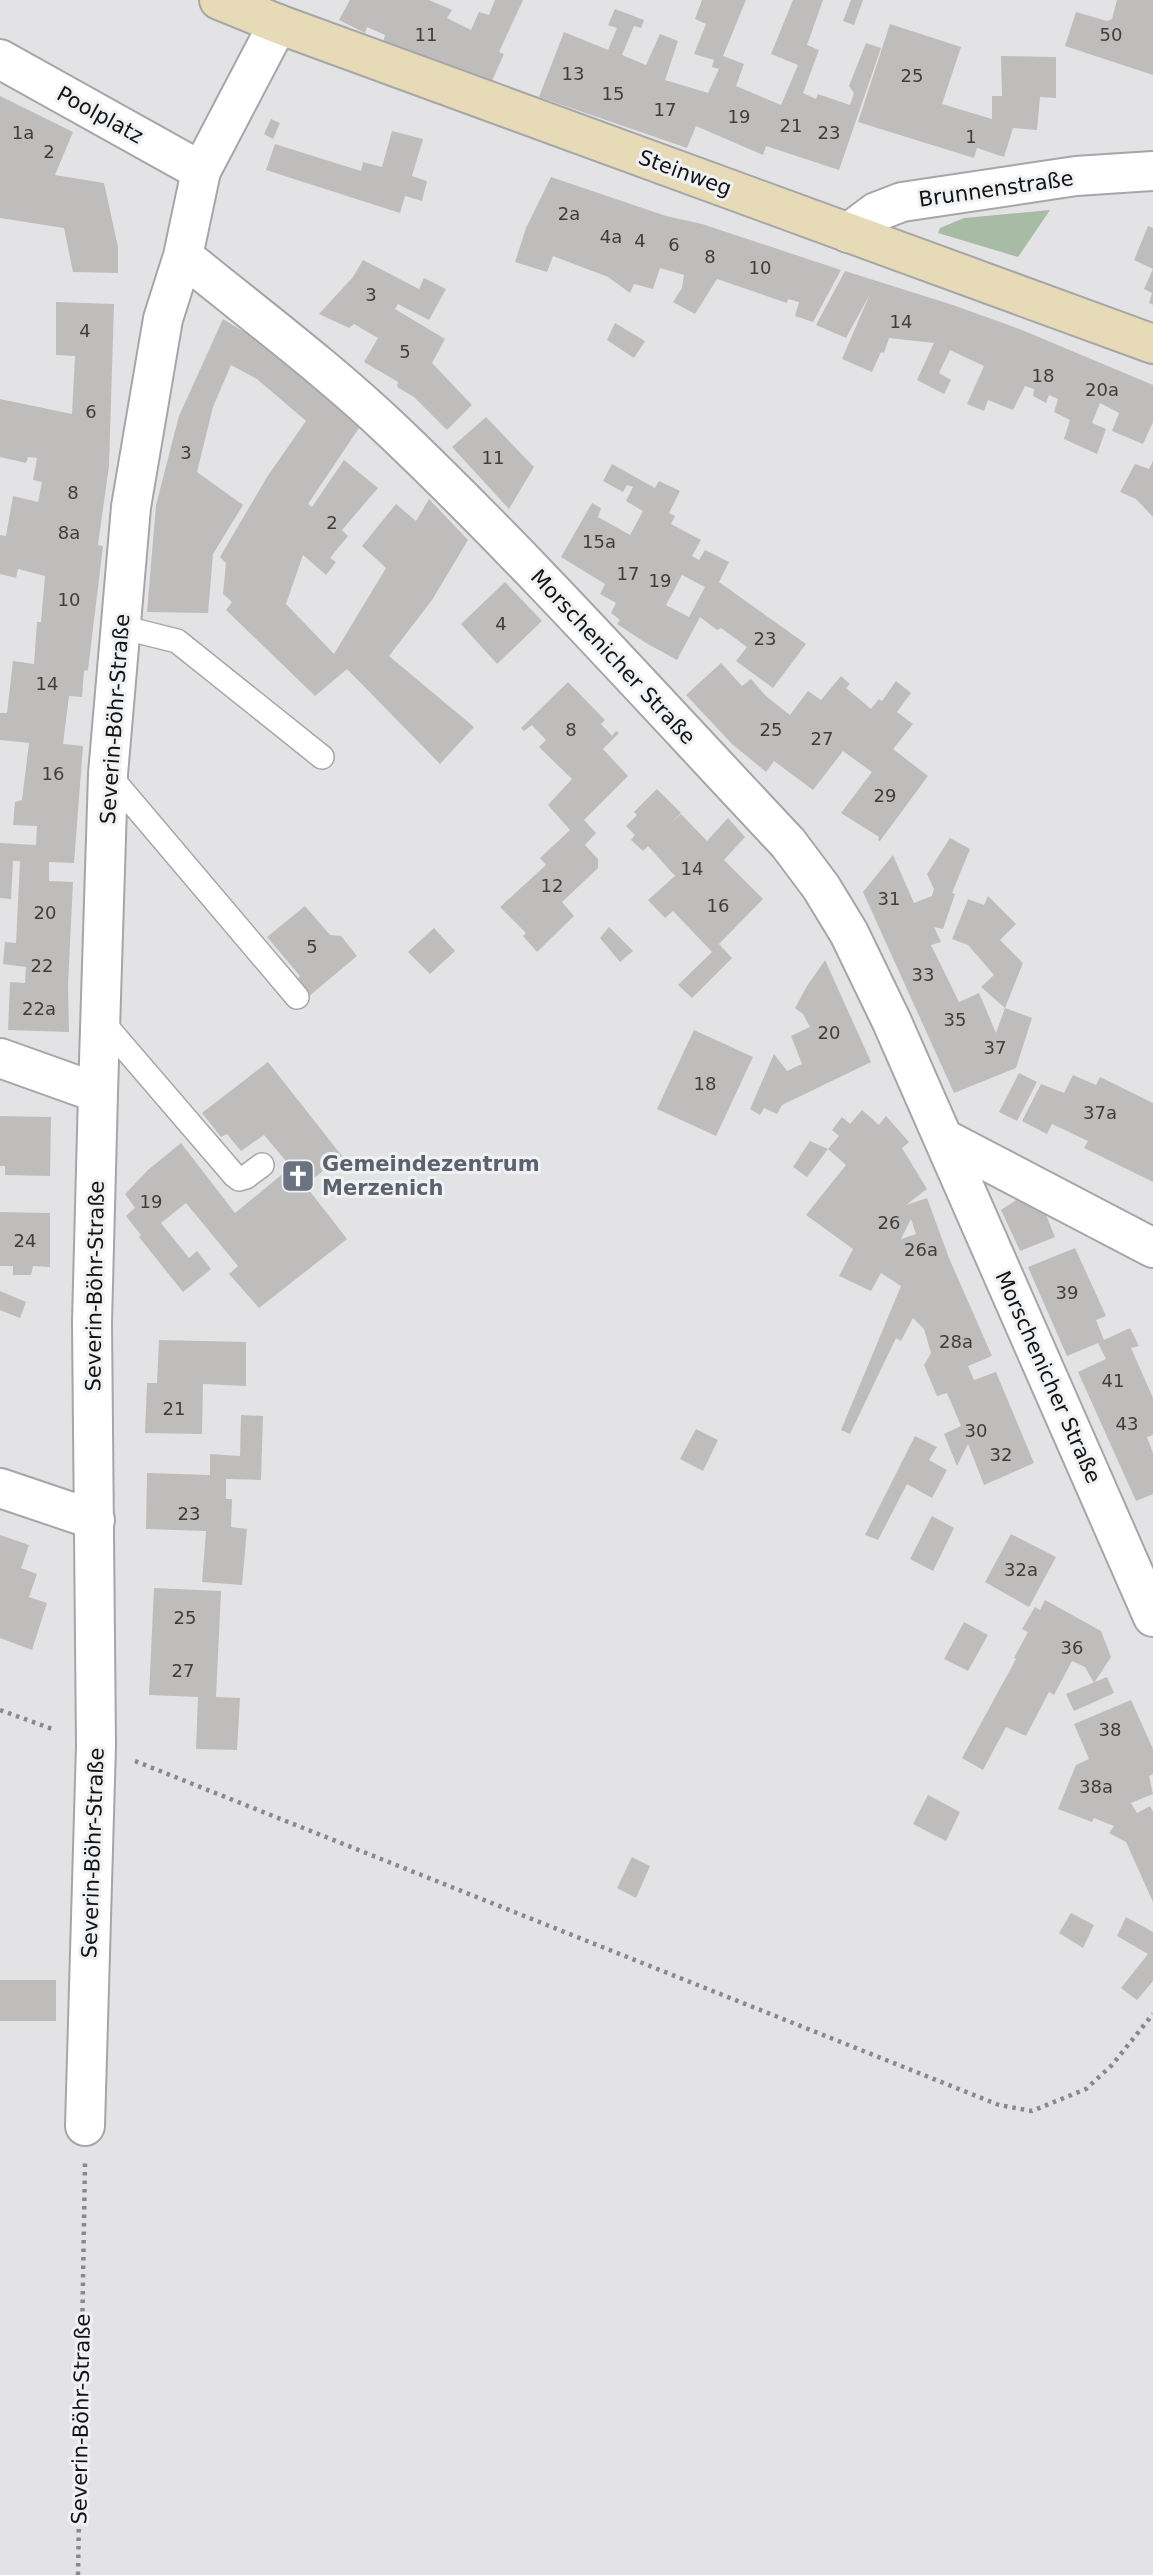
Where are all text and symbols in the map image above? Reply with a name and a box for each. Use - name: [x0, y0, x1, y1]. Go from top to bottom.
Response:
- house number: 11: [415, 24, 437, 45]
- house number: 50: [1100, 24, 1122, 45]
- house number: 13: [562, 63, 584, 84]
- house number: 25: [901, 65, 923, 86]
- street label: Poolplatz: [53, 82, 147, 148]
- house number: 15: [602, 83, 624, 104]
- house number: 17: [654, 99, 676, 120]
- house number: 19: [728, 106, 750, 127]
- house number: 21: [780, 115, 802, 136]
- house number: 1a: [12, 122, 34, 143]
- house number: 23: [818, 122, 840, 143]
- house number: 1: [965, 126, 977, 147]
- house number: 2: [43, 141, 55, 162]
- street label: Steinweg: [635, 145, 735, 201]
- street label: Brunnenstraße: [917, 166, 1075, 212]
- house number: 2a: [558, 203, 580, 224]
- house number: 4a: [600, 226, 622, 247]
- house number: 4: [634, 230, 646, 251]
- house number: 6: [668, 234, 680, 255]
- house number: 8: [704, 246, 716, 267]
- house number: 10: [749, 257, 771, 278]
- house number: 3: [365, 284, 377, 305]
- house number: 14: [890, 311, 912, 332]
- house number: 4: [79, 320, 91, 341]
- house number: 5: [399, 341, 411, 362]
- house number: 18: [1032, 365, 1054, 386]
- house number: 20a: [1085, 379, 1119, 400]
- house number: 6: [85, 401, 97, 422]
- house number: 3: [180, 442, 192, 463]
- house number: 11: [482, 447, 504, 468]
- house number: 8: [67, 482, 79, 503]
- house number: 2: [326, 512, 338, 533]
- house number: 8a: [58, 522, 80, 543]
- house number: 15a: [582, 531, 616, 552]
- house number: 17: [617, 563, 639, 584]
- street label: Morschenicher Straße: [526, 565, 700, 749]
- house number: 19: [649, 570, 671, 591]
- house number: 10: [58, 589, 80, 610]
- street label: Severin-Böhr-Straße: [96, 613, 134, 825]
- house number: 4: [495, 613, 507, 634]
- house number: 23: [754, 628, 776, 649]
- house number: 14: [36, 673, 58, 694]
- house number: 8: [565, 719, 577, 740]
- house number: 25: [760, 719, 782, 740]
- house number: 27: [811, 728, 833, 749]
- house number: 16: [42, 763, 64, 784]
- house number: 29: [874, 785, 896, 806]
- house number: 14: [681, 858, 703, 879]
- house number: 12: [541, 875, 563, 896]
- house number: 31: [878, 888, 900, 909]
- house number: 16: [707, 895, 729, 916]
- house number: 20: [34, 902, 56, 923]
- house number: 5: [306, 936, 318, 957]
- house number: 22: [31, 955, 53, 976]
- house number: 33: [912, 964, 934, 985]
- house number: 22a: [22, 998, 56, 1019]
- house number: 35: [944, 1009, 966, 1030]
- house number: 20: [818, 1022, 840, 1043]
- house number: 37: [984, 1037, 1006, 1058]
- house number: 18: [694, 1073, 716, 1094]
- house number: 37a: [1083, 1102, 1117, 1123]
- place label: Gemeindezentrum Merzenich: [322, 1152, 540, 1200]
- church icon: Gemeindezentrum Merzenich: [279, 1157, 317, 1195]
- street label: Severin-Böhr-Straße: [81, 1180, 109, 1392]
- house number: 19: [140, 1191, 162, 1212]
- house number: 26: [878, 1212, 900, 1233]
- house number: 24: [14, 1230, 36, 1251]
- house number: 26a: [904, 1239, 938, 1260]
- street label: Morschenicher Straße: [990, 1267, 1106, 1487]
- house number: 39: [1056, 1282, 1078, 1303]
- house number: 28a: [939, 1331, 973, 1352]
- house number: 41: [1102, 1370, 1124, 1391]
- house number: 21: [163, 1398, 185, 1419]
- house number: 43: [1116, 1413, 1138, 1434]
- house number: 30: [965, 1420, 987, 1441]
- house number: 32: [990, 1444, 1012, 1465]
- house number: 23: [178, 1503, 200, 1524]
- house number: 32a: [1004, 1559, 1038, 1580]
- house number: 25: [174, 1607, 196, 1628]
- house number: 36: [1061, 1637, 1083, 1658]
- house number: 27: [172, 1660, 194, 1681]
- house number: 38: [1099, 1719, 1121, 1740]
- street label: Severin-Böhr-Straße: [77, 1747, 109, 1959]
- house number: 38a: [1079, 1776, 1113, 1797]
- street label: Severin-Böhr-Straße: [67, 2313, 95, 2525]

